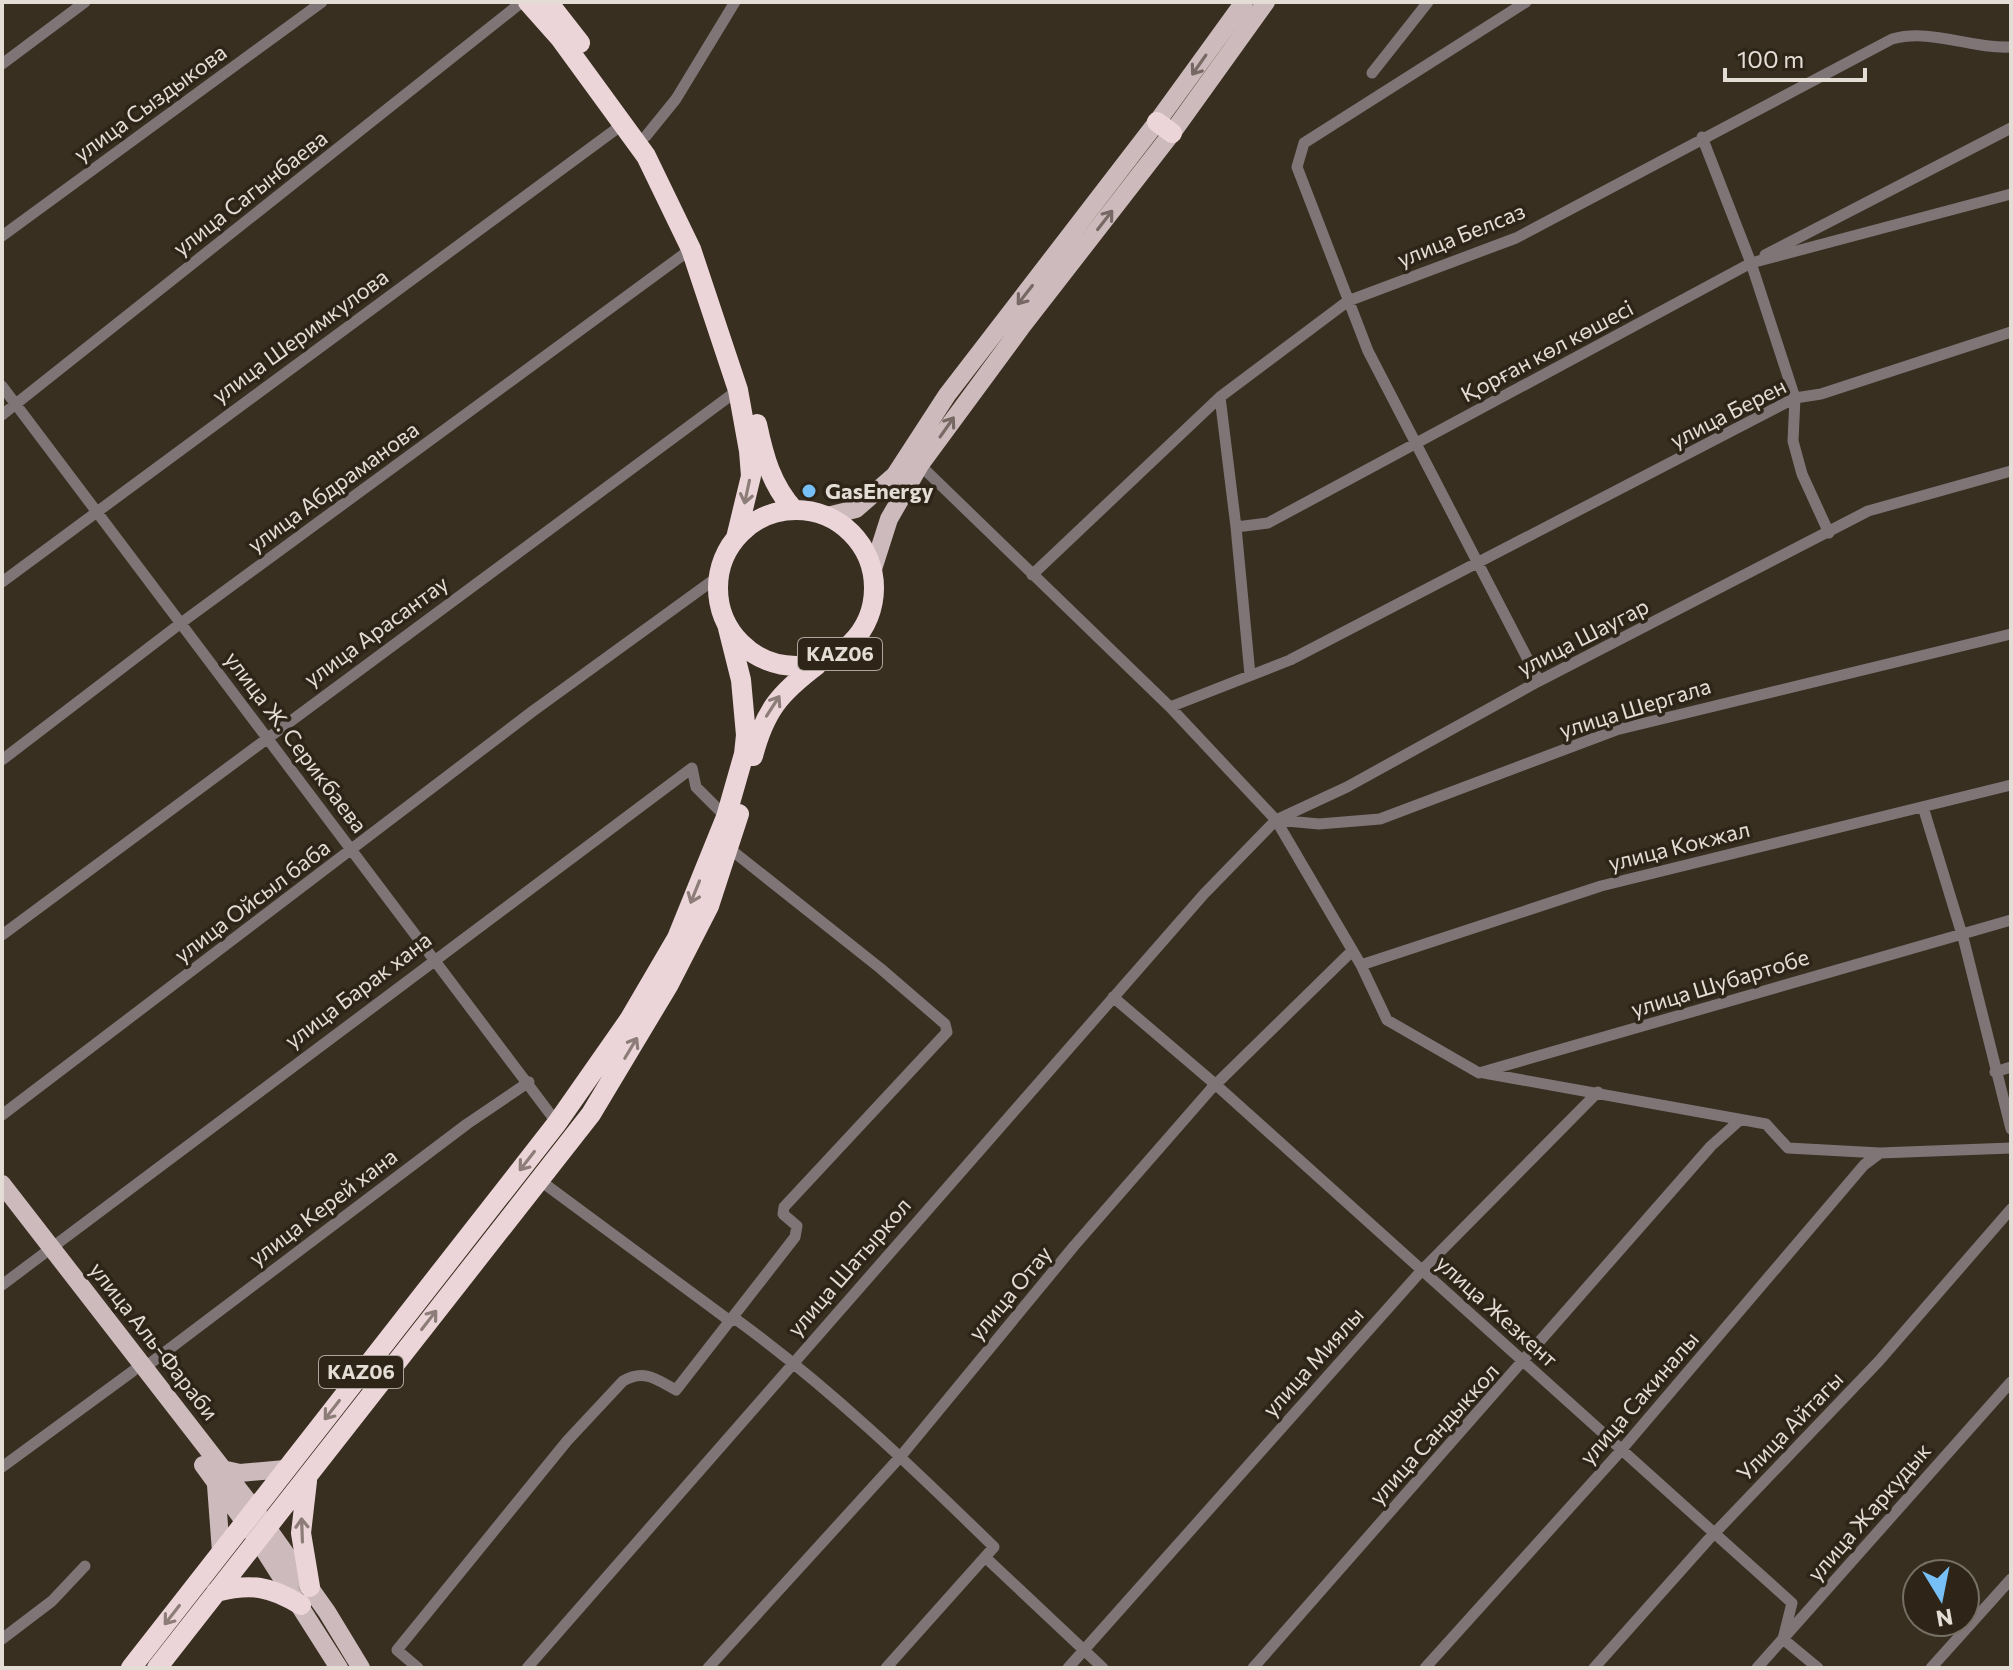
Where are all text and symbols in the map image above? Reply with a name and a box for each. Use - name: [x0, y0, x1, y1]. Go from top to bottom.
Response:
- scale bar: [1725, 32, 1865, 82]
- street label: улица Сыздыкова: [68, 38, 231, 167]
- text: 100 m: [1737, 44, 1804, 73]
- one-way arrow: [1191, 54, 1207, 76]
- street label: улица Сагынбаева: [167, 124, 332, 261]
- street label: улица Белсаз: [1393, 197, 1529, 272]
- one-way arrow: [1096, 210, 1113, 231]
- street label: улица Шеримкулова: [206, 263, 393, 409]
- one-way arrow: [1017, 284, 1034, 305]
- street label: Қорған көл көшесі: [1456, 294, 1638, 407]
- street label: улица Берен: [1665, 372, 1790, 453]
- street label: улица Абдраманова: [242, 415, 424, 558]
- one-way arrow: [938, 416, 955, 438]
- place label: GasEnergy: [825, 477, 934, 504]
- one-way arrow: [739, 478, 754, 504]
- marker: GasEnergy: [800, 482, 818, 500]
- street label: улица Арасантау: [298, 569, 453, 692]
- street label: улица Шаугар: [1513, 592, 1653, 681]
- road number: KАZ06: [798, 638, 882, 670]
- street label: улица Ж. Серикбаева: [219, 646, 373, 838]
- street label: улица Шергала: [1556, 672, 1714, 743]
- one-way arrow: [764, 696, 781, 718]
- street label: улица Кокжал: [1605, 815, 1752, 876]
- street label: улица Ойсыл баба: [168, 833, 335, 968]
- one-way arrow: [687, 879, 702, 904]
- street label: улица Барак хана: [279, 926, 436, 1054]
- street label: улица Шубартобе: [1628, 943, 1812, 1022]
- one-way arrow: [624, 1037, 640, 1060]
- street label: улица Керей хана: [243, 1142, 402, 1271]
- one-way arrow: [518, 1150, 535, 1171]
- street label: улица Шатыркол: [781, 1192, 916, 1342]
- street label: улица Отау: [962, 1240, 1057, 1346]
- street label: улица Жезкент: [1431, 1249, 1564, 1372]
- street label: улица Аль-Фараби: [84, 1256, 225, 1425]
- street label: улица Миялы: [1256, 1301, 1369, 1422]
- one-way arrow: [420, 1310, 437, 1331]
- street label: улица Сакиналы: [1573, 1325, 1704, 1470]
- road number: KАZ06: [319, 1356, 403, 1388]
- street label: улица Сандыккол: [1363, 1357, 1504, 1510]
- street label: Улица Айтагы: [1731, 1365, 1849, 1486]
- one-way arrow: [323, 1399, 340, 1420]
- street label: улица Жаркудык: [1801, 1437, 1936, 1586]
- one-way arrow: [294, 1517, 309, 1544]
- north arrow: [1901, 1558, 1981, 1638]
- text: N: [1934, 1603, 1955, 1633]
- one-way arrow: [164, 1604, 181, 1625]

